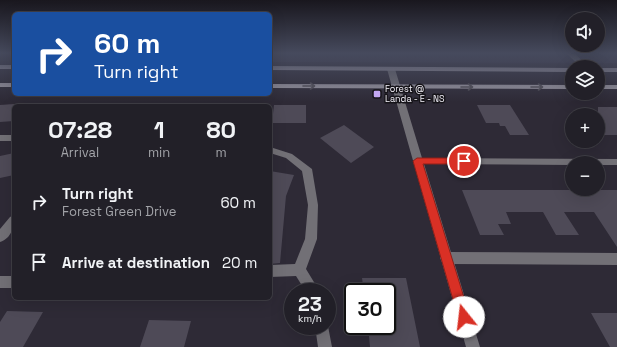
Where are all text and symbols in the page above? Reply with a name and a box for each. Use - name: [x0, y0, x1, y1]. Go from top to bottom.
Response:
- map controls: [565, 12, 605, 196]
- button: sound: [565, 12, 605, 52]
- text: 60 m: [94, 25, 160, 61]
- icon: right: [28, 28, 80, 80]
- text: Turn right: [94, 60, 178, 83]
- button: layers: [565, 60, 605, 100]
- one-way arrow: [302, 82, 315, 90]
- place label: Forest @ Landa - E - NS: [385, 83, 445, 105]
- one-way arrow: [460, 83, 473, 91]
- one-way arrow: [530, 83, 543, 91]
- marker: Forest @ Landa - E - NS: [372, 89, 382, 99]
- button: +: [565, 108, 605, 148]
- text: 07:28: [48, 114, 112, 145]
- text: 1: [154, 114, 165, 145]
- text: 80: [206, 114, 236, 145]
- text: Arrival: [61, 144, 99, 161]
- text: min: [148, 144, 170, 161]
- text: m: [216, 144, 227, 161]
- pin: [447, 144, 481, 178]
- icon: arrive: [453, 150, 475, 172]
- button: −: [565, 156, 605, 196]
- text: Turn right: [62, 184, 133, 203]
- icon: right: [28, 191, 50, 213]
- text: 60 m: [220, 193, 256, 212]
- text: Forest Green Drive: [62, 203, 176, 220]
- icon: arrive: [28, 251, 50, 273]
- text: Arrive at destination: [62, 253, 210, 272]
- text: 20 m: [222, 253, 257, 272]
- speed limit sign: 30: [344, 283, 396, 335]
- text: 23: [298, 291, 322, 317]
- position arrow: [443, 296, 485, 338]
- text: km/h: [298, 312, 322, 325]

